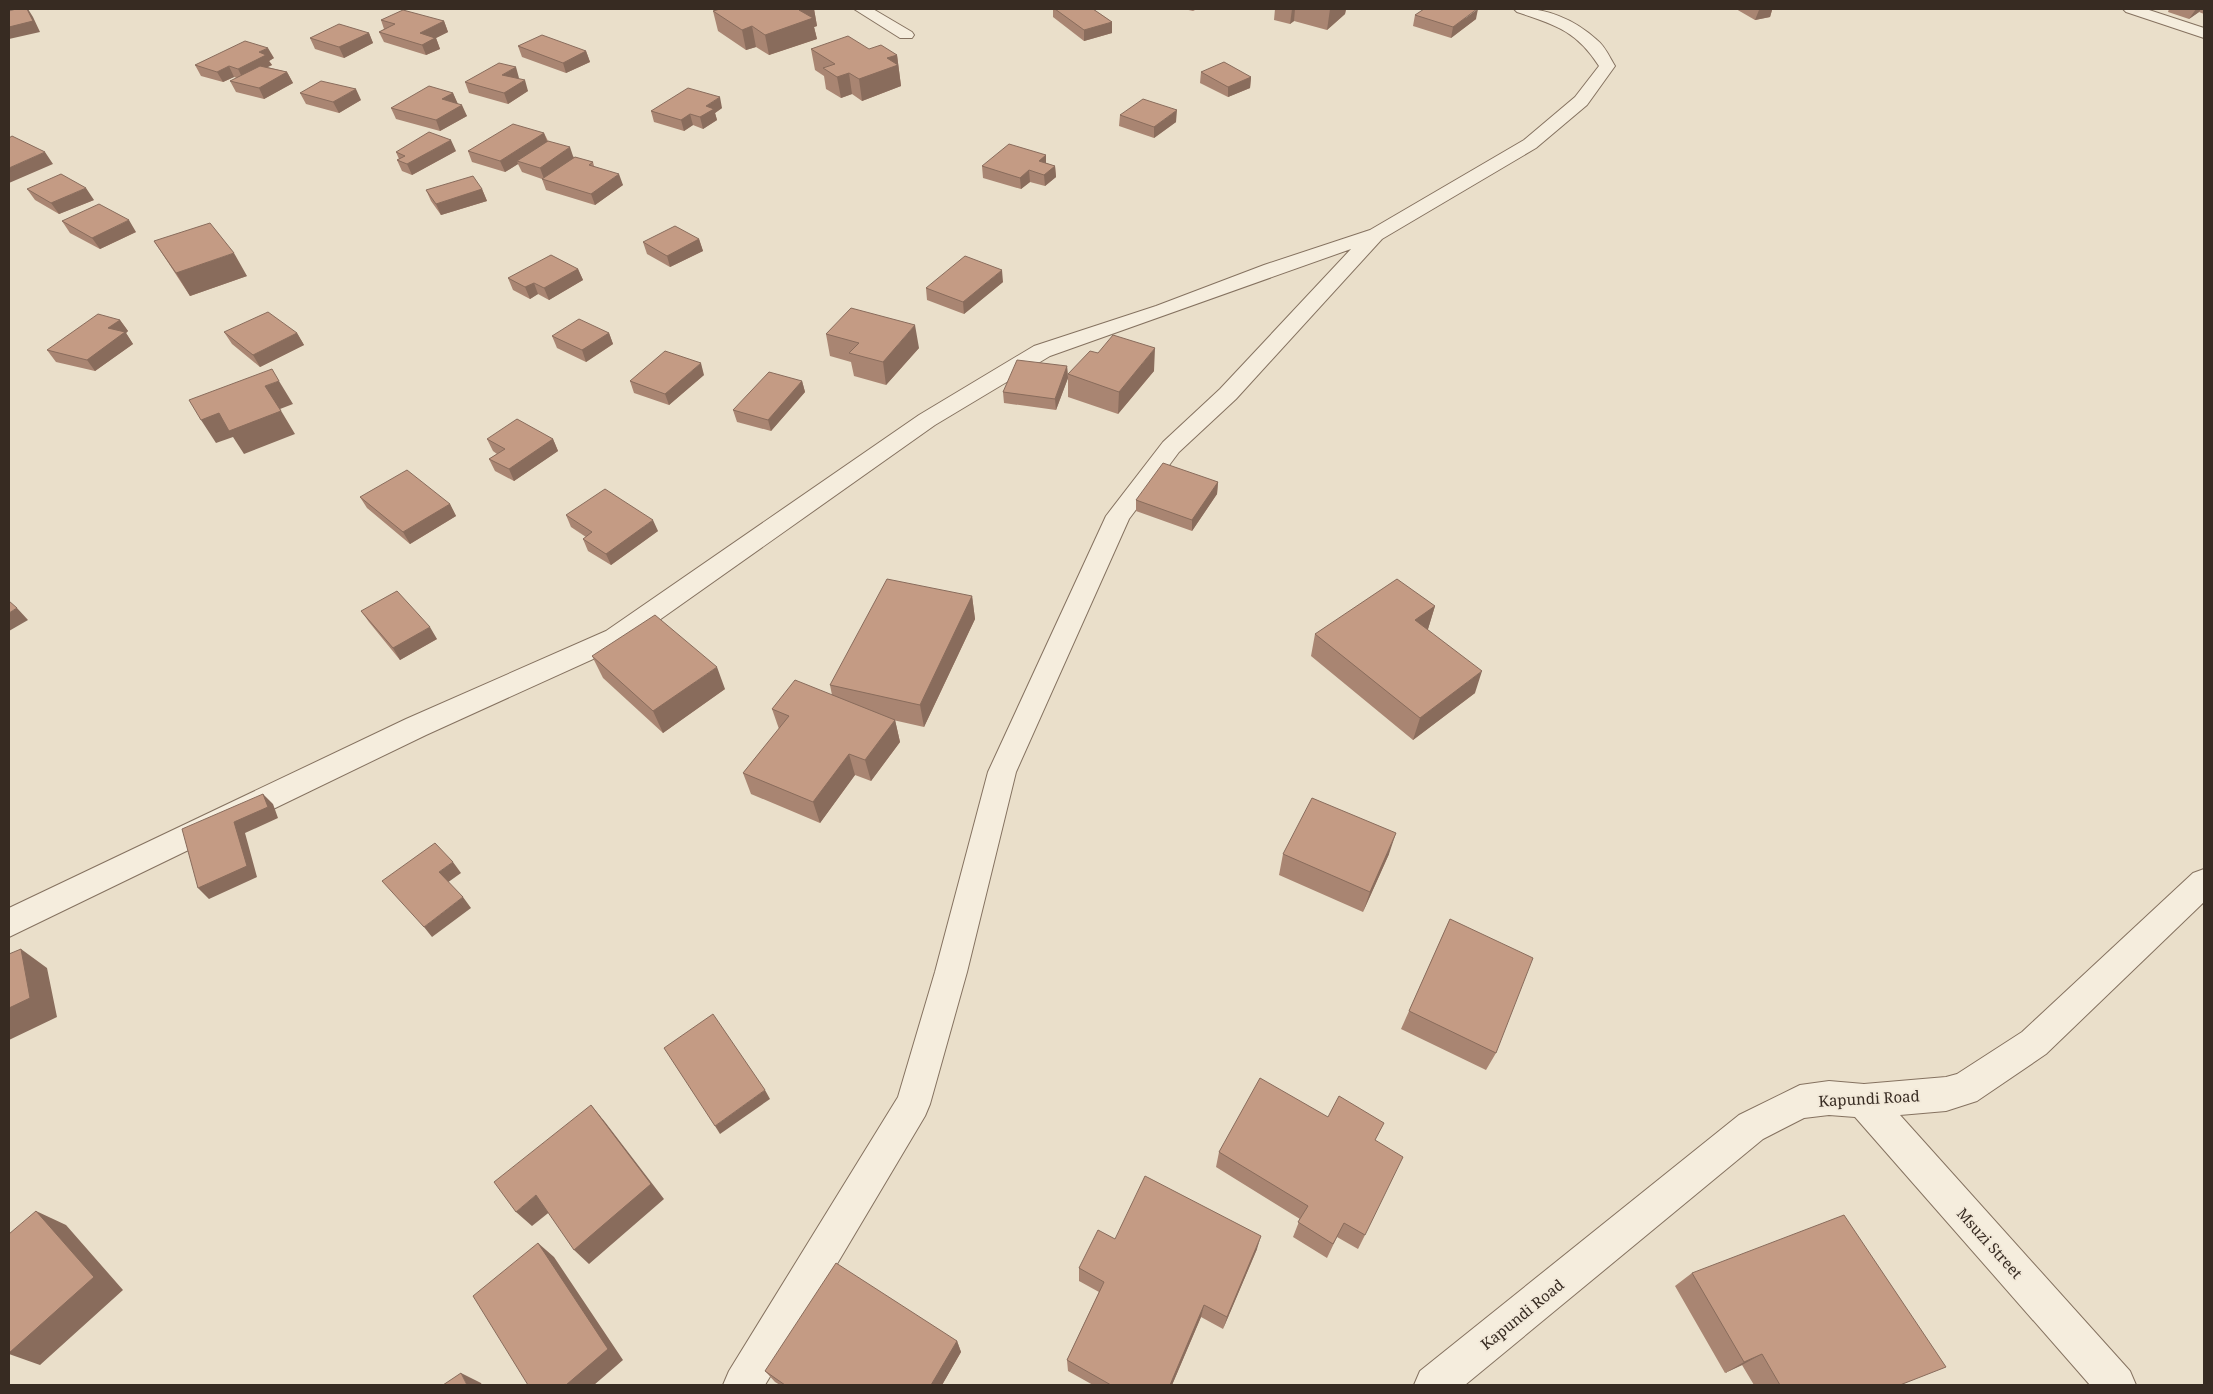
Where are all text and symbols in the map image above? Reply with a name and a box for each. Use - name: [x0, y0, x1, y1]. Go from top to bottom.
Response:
- street label: Kapundi Road: [1818, 1085, 1920, 1111]
- street label: Msuzi Street: [1953, 1203, 2027, 1283]
- street label: Kapundi Road: [1476, 1274, 1568, 1354]

